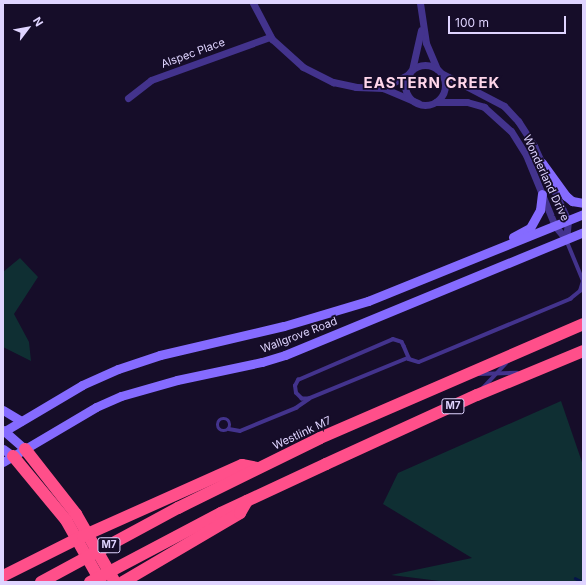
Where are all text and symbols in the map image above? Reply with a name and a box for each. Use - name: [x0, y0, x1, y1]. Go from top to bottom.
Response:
- north arrow: [8, 8, 48, 48]
- scale bar: [450, 8, 568, 34]
- text: N: [30, 14, 46, 29]
- text: 100 m: [455, 15, 489, 30]
- street label: Alspec Place: [159, 35, 227, 71]
- district label: EASTERN CREEK: [364, 74, 500, 92]
- street label: Wonderland Drive: [520, 133, 572, 223]
- street label: Wallgrove Road: [259, 314, 339, 356]
- road number: M7: [441, 398, 465, 414]
- street label: Westlink M7: [271, 414, 333, 452]
- road number: M7: [97, 537, 121, 553]

